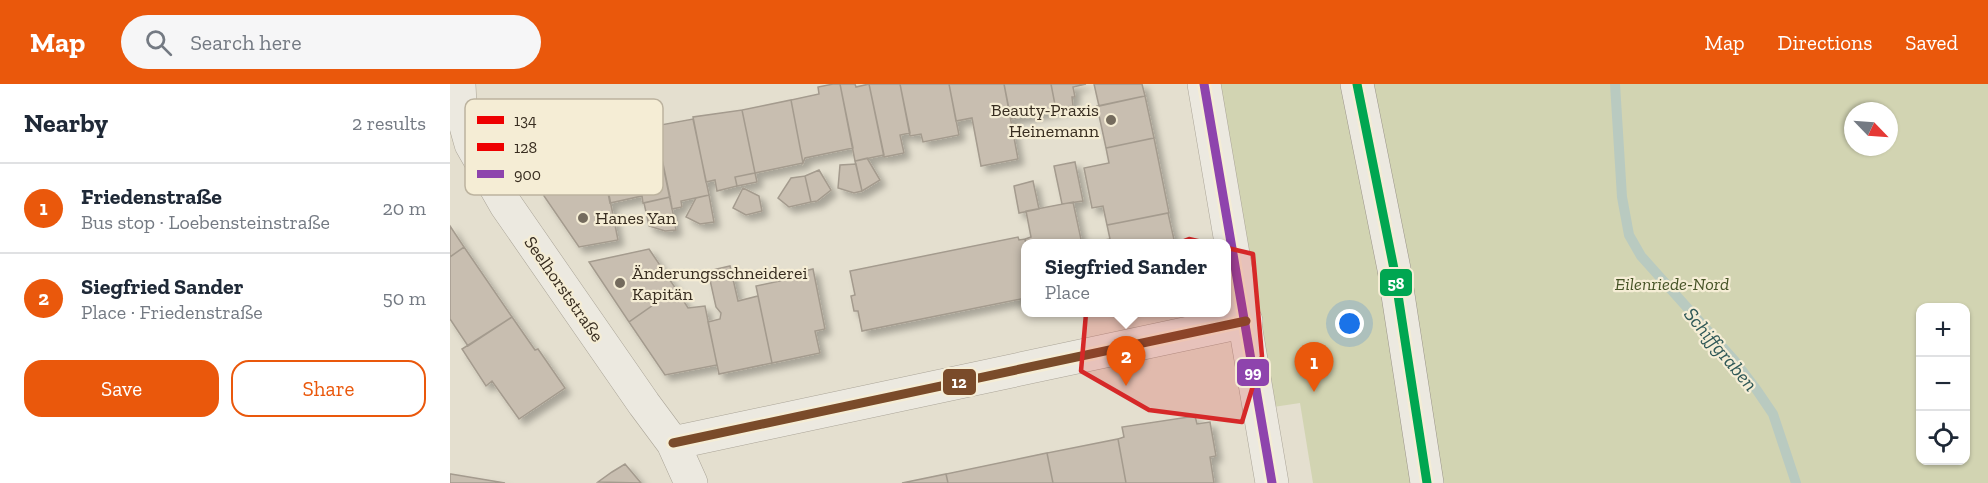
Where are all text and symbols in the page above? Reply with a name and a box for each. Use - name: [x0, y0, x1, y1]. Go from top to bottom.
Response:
- search box: [121, 15, 541, 69]
- text: Map: [30, 26, 85, 59]
- icon: search: [142, 26, 175, 59]
- text: Search here: [190, 29, 302, 56]
- text: Map: [1705, 30, 1745, 55]
- text: Directions: [1778, 30, 1872, 55]
- text: Saved: [1905, 30, 1958, 55]
- legend: [465, 99, 663, 195]
- place label: Beauty-Praxis Heinemann: [991, 99, 1100, 142]
- north arrow: [1844, 102, 1898, 156]
- text: Nearby: [24, 107, 108, 139]
- text: 2 results: [352, 111, 426, 135]
- text: 134: [514, 111, 537, 130]
- marker: Beauty-Praxis Heinemann: [1104, 113, 1118, 127]
- text: 128: [514, 138, 537, 157]
- text: 900: [514, 165, 541, 184]
- text: Friedenstraße: [81, 183, 222, 210]
- text: 1: [39, 196, 48, 220]
- text: 20 m: [382, 196, 426, 220]
- place label: Hanes Yan: [595, 207, 677, 229]
- text: Bus stop · Loebensteinstraße: [81, 210, 330, 234]
- marker: Hanes Yan: [576, 211, 590, 225]
- street label: Seelhorststraße: [519, 232, 609, 346]
- popup: [1021, 239, 1231, 317]
- text: Siegfried Sander: [1045, 253, 1207, 280]
- place label: Änderungsschneiderei Kapitän: [632, 262, 808, 305]
- line badge: 58: [1379, 268, 1413, 297]
- text: Siegfried Sander: [81, 273, 243, 300]
- park label: Eilenriede-Nord: [1615, 273, 1729, 295]
- text: 58: [1388, 274, 1405, 293]
- marker: Änderungsschneiderei Kapitän: [613, 276, 627, 290]
- text: Place: [1045, 280, 1090, 304]
- text: 2: [38, 286, 49, 310]
- text: 50 m: [382, 286, 426, 310]
- text: Place · Friedenstraße: [81, 300, 263, 324]
- water label: Schiffgraben: [1679, 302, 1763, 396]
- map controls: [1916, 303, 1970, 465]
- button: +: [1916, 303, 1970, 357]
- your location: [1335, 309, 1364, 338]
- pin: 2: [1106, 336, 1146, 386]
- pin: 1: [1294, 342, 1334, 392]
- button: −: [1916, 357, 1970, 411]
- line badge: 99: [1236, 358, 1270, 387]
- button: Save: [24, 360, 219, 417]
- button: Share: [231, 360, 426, 417]
- text: 99: [1244, 363, 1262, 382]
- line badge: 12: [942, 368, 977, 396]
- text: 12: [951, 373, 967, 392]
- button: locate: [1916, 411, 1970, 465]

